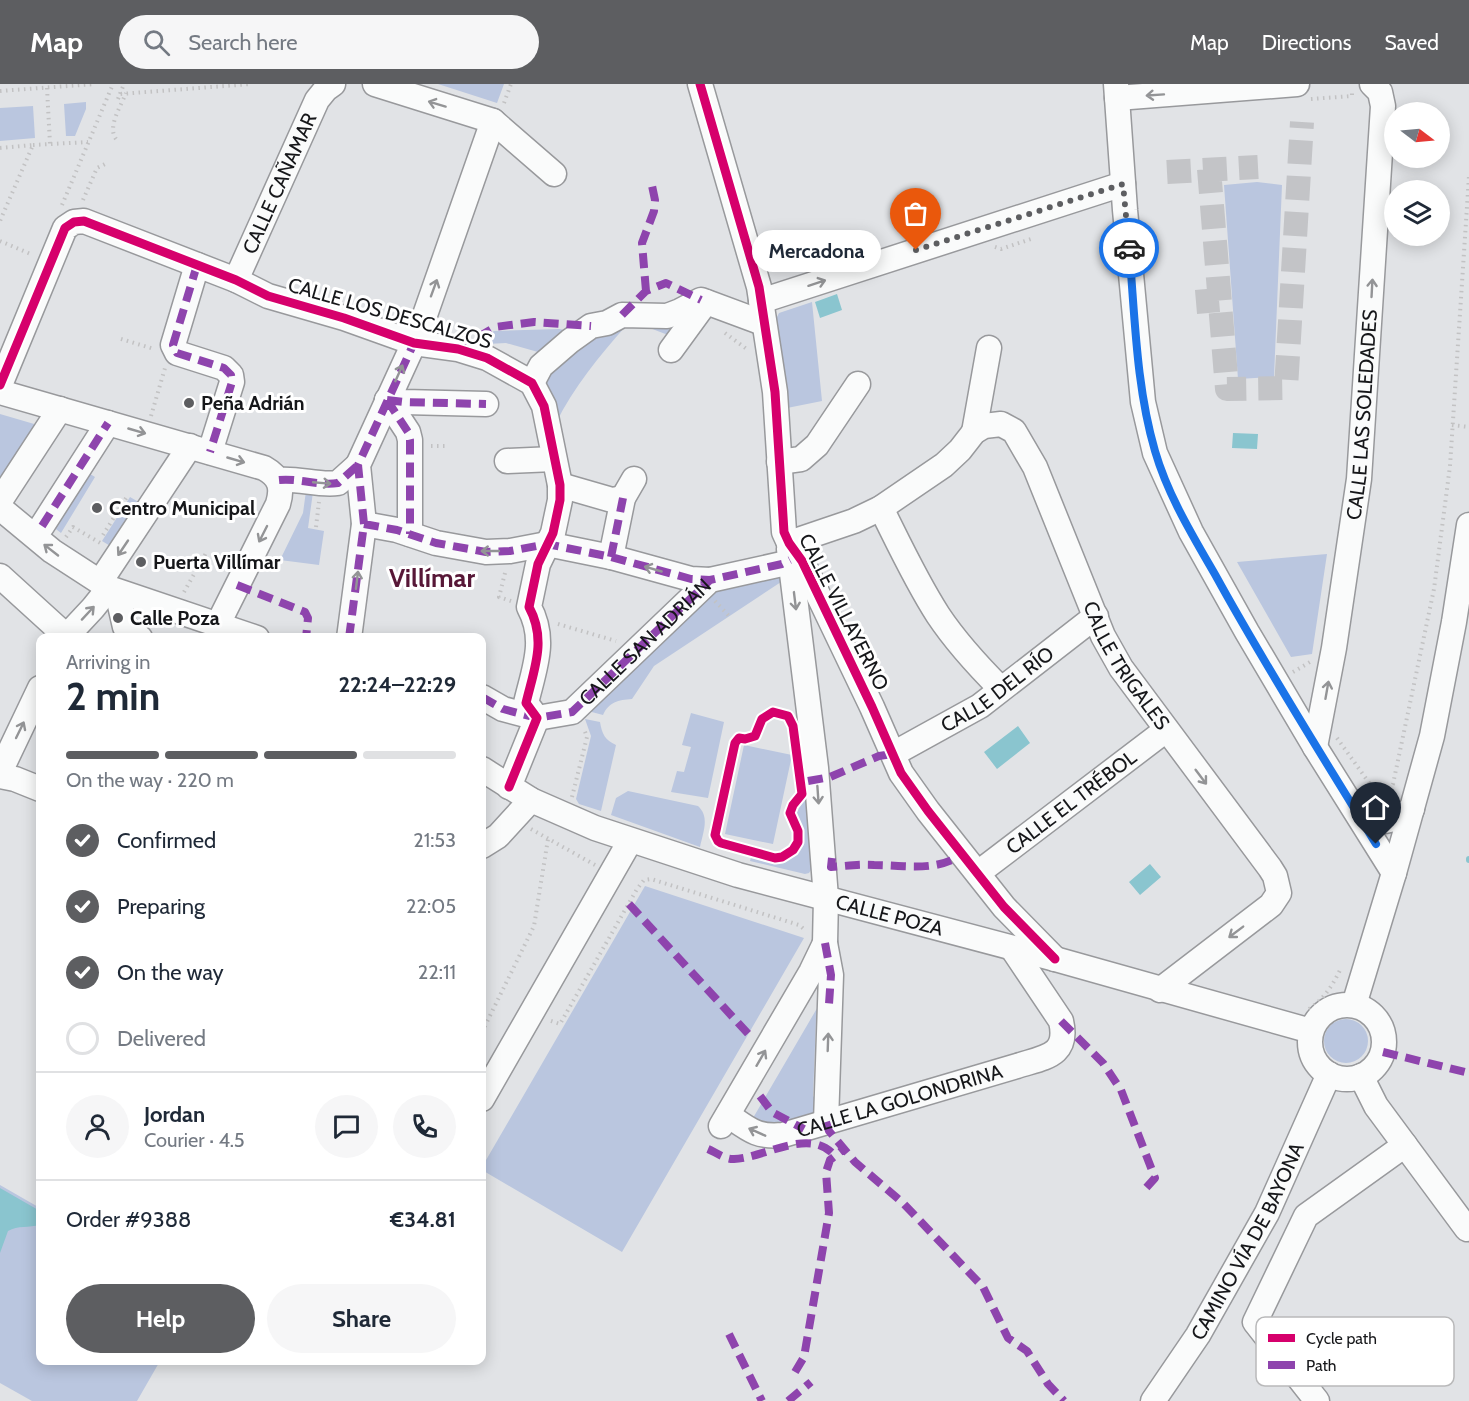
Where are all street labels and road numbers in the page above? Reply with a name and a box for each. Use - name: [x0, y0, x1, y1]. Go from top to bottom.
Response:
- street label: CALLE CAÑAMAR: [237, 109, 322, 258]
- street label: CALLE LOS DESCALZOS: [285, 272, 495, 354]
- street label: CALLE LAS SOLEDADES: [1341, 308, 1382, 521]
- street label: CALLE VILLAYERNO: [794, 530, 894, 694]
- street label: CALLE SAN ADRIÁN: [574, 573, 716, 711]
- street label: CALLE TRIGALES: [1078, 598, 1175, 734]
- street label: CALLE DEL RÍO: [937, 641, 1059, 737]
- street label: CALLE EL TRÉBOL: [1001, 745, 1141, 859]
- street label: CALLE POZA: [833, 889, 946, 941]
- street label: CALLE LA GOLONDRINA: [794, 1059, 1006, 1142]
- street label: CAMINO VÍA DE BAYONA: [1186, 1138, 1309, 1344]

